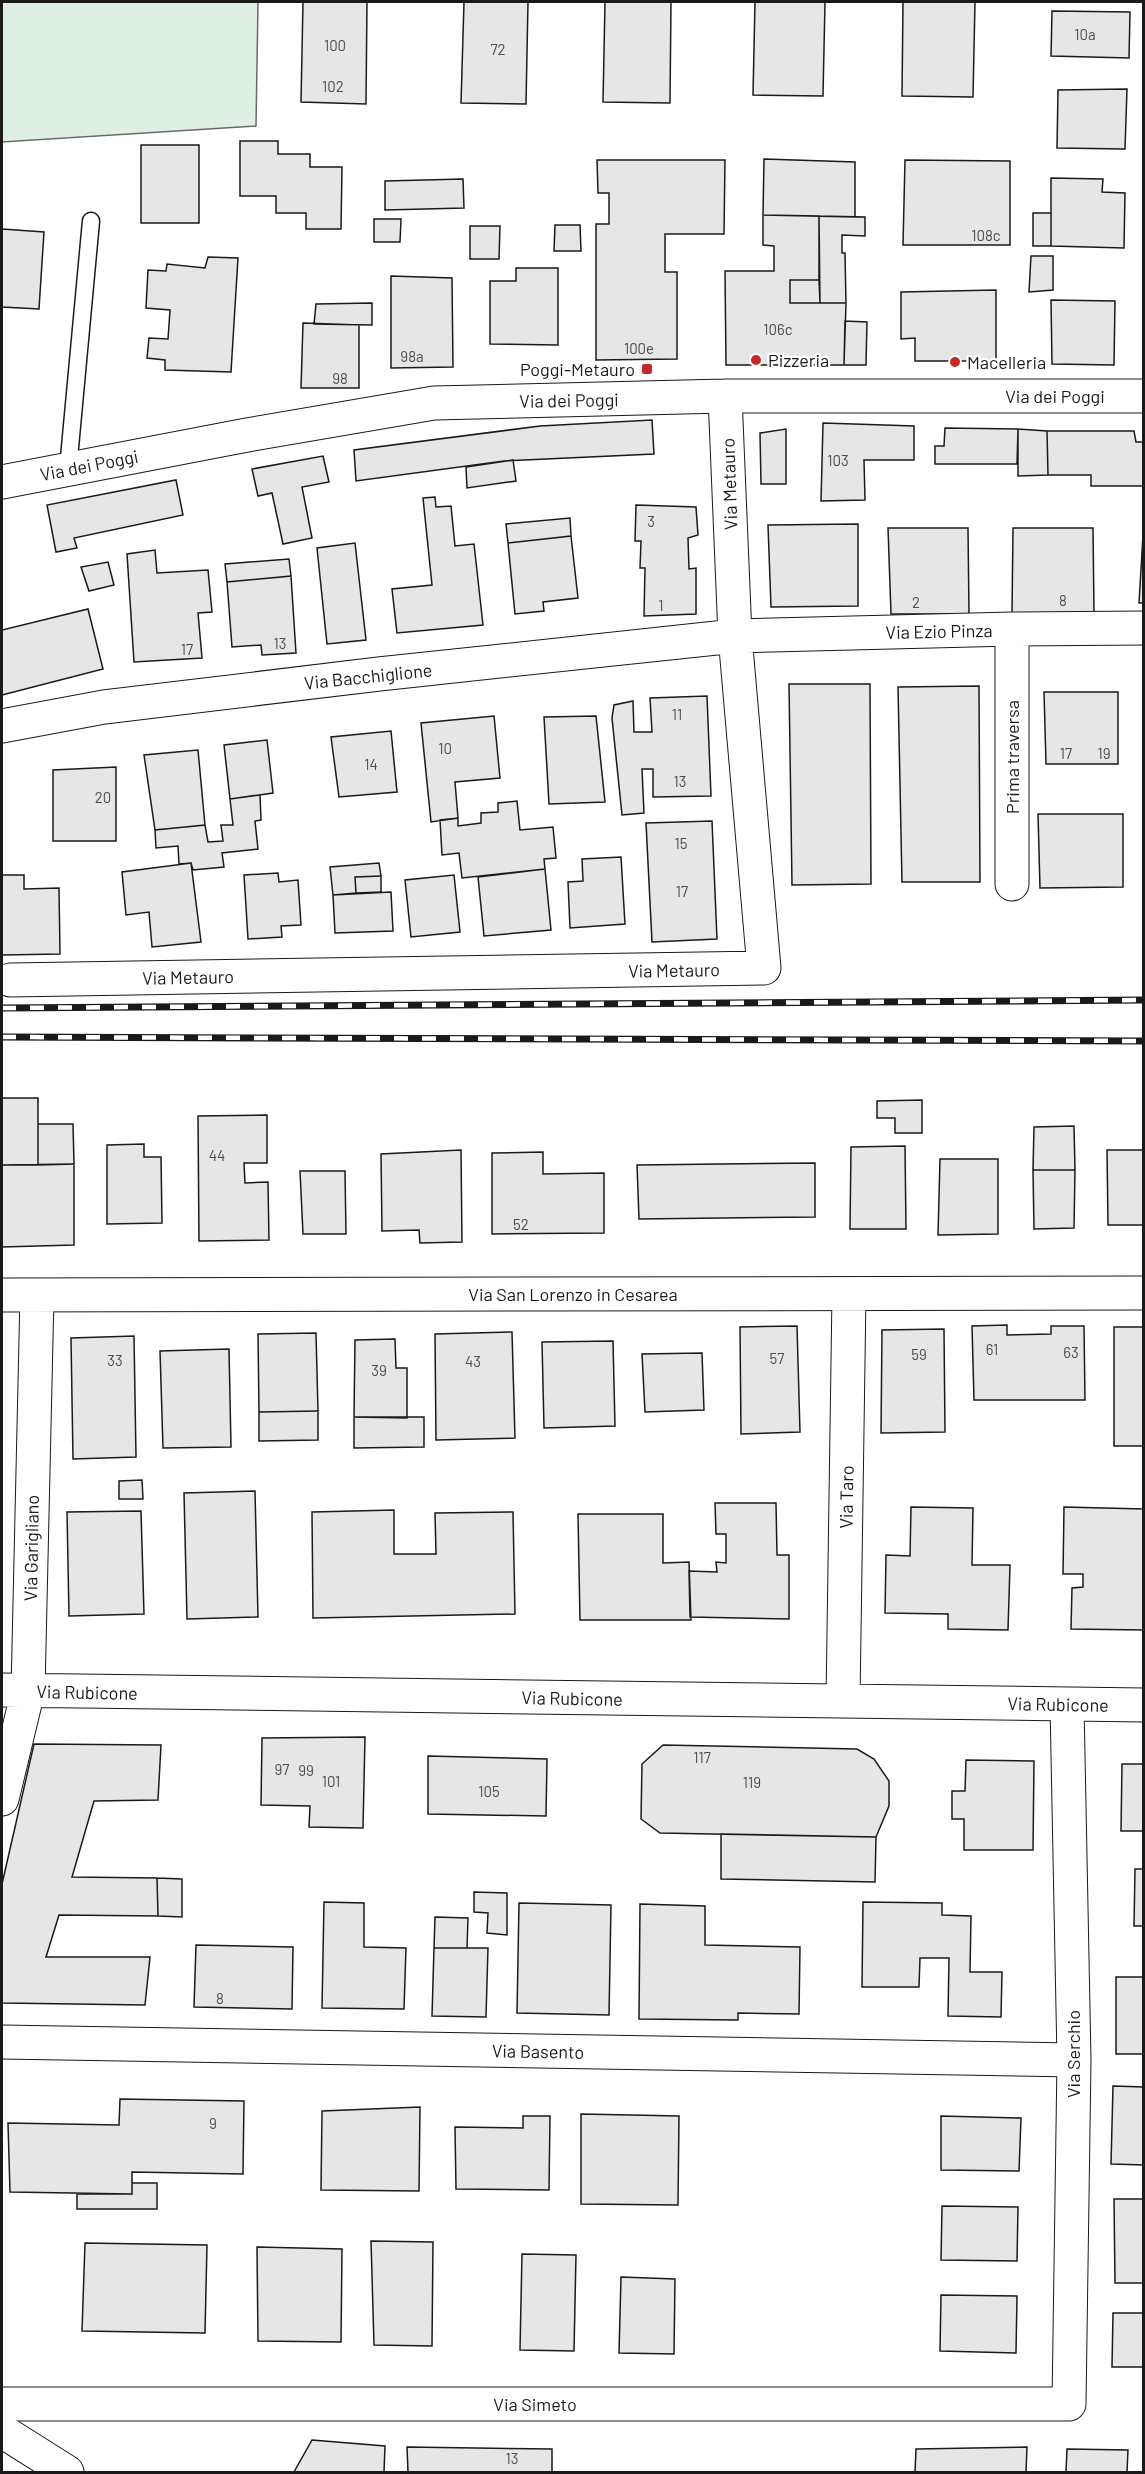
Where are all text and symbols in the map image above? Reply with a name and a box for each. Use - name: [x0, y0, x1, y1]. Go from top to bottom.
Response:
- house number: 10a: [1074, 25, 1096, 43]
- house number: 100: [324, 36, 346, 54]
- house number: 72: [490, 40, 506, 58]
- house number: 102: [322, 77, 344, 95]
- house number: 108c: [971, 226, 1001, 244]
- house number: 106c: [763, 320, 793, 338]
- house number: 100e: [624, 339, 654, 357]
- house number: 98a: [400, 347, 424, 365]
- place label: Pizzeria: [768, 349, 829, 371]
- place label: Macelleria: [967, 351, 1046, 373]
- marker: Pizzeria: [749, 353, 763, 367]
- marker: Macelleria: [948, 355, 962, 369]
- place label: Poggi-Metauro: [520, 358, 635, 380]
- marker: Poggi-Metauro: [640, 362, 654, 376]
- house number: 98: [332, 369, 348, 387]
- street label: Via dei Poggi: [1005, 385, 1105, 407]
- street label: Via dei Poggi: [519, 388, 619, 412]
- street label: Via Metauro: [716, 438, 742, 530]
- street label: Via dei Poggi: [38, 445, 140, 485]
- house number: 103: [827, 451, 849, 469]
- house number: 3: [647, 512, 655, 530]
- house number: 8: [1059, 591, 1067, 609]
- house number: 2: [912, 593, 920, 611]
- house number: 1: [658, 596, 664, 614]
- street label: Via Ezio Pinza: [885, 619, 993, 643]
- house number: 13: [274, 634, 286, 652]
- house number: 17: [181, 640, 193, 658]
- street label: Via Bacchiglione: [303, 658, 433, 694]
- street label: Prima traversa: [1001, 700, 1023, 814]
- house number: 11: [672, 705, 682, 723]
- house number: 10: [438, 739, 452, 757]
- house number: 17: [1060, 744, 1072, 762]
- house number: 19: [1097, 744, 1111, 762]
- house number: 14: [364, 755, 378, 773]
- house number: 13: [674, 772, 686, 790]
- house number: 20: [95, 788, 111, 806]
- house number: 15: [675, 834, 687, 852]
- house number: 17: [676, 882, 688, 900]
- street label: Via Metauro: [628, 958, 720, 982]
- street label: Via Metauro: [142, 965, 234, 989]
- house number: 44: [209, 1146, 225, 1164]
- house number: 52: [513, 1215, 529, 1233]
- street label: Via San Lorenzo in Cesarea: [468, 1283, 678, 1305]
- house number: 61: [986, 1340, 998, 1358]
- house number: 63: [1063, 1343, 1079, 1361]
- house number: 59: [911, 1345, 927, 1363]
- house number: 57: [770, 1349, 784, 1367]
- house number: 33: [107, 1351, 123, 1369]
- house number: 43: [465, 1352, 481, 1370]
- house number: 39: [371, 1361, 387, 1379]
- street label: Via Taro: [834, 1465, 858, 1529]
- street label: Via Garigliano: [19, 1495, 43, 1601]
- street label: Via Rubicone: [36, 1680, 138, 1704]
- street label: Via Rubicone: [521, 1686, 623, 1710]
- street label: Via Rubicone: [1007, 1692, 1109, 1716]
- house number: 117: [693, 1748, 711, 1766]
- house number: 97: [275, 1760, 289, 1778]
- house number: 99: [298, 1761, 314, 1779]
- house number: 101: [322, 1772, 340, 1790]
- house number: 119: [743, 1773, 761, 1791]
- house number: 105: [478, 1782, 500, 1800]
- house number: 8: [216, 1989, 224, 2007]
- street label: Via Serchio: [1062, 2010, 1084, 2098]
- street label: Via Basento: [492, 2039, 584, 2063]
- house number: 9: [209, 2114, 217, 2132]
- street label: Via Simeto: [493, 2393, 577, 2415]
- house number: 13: [506, 2449, 518, 2467]

